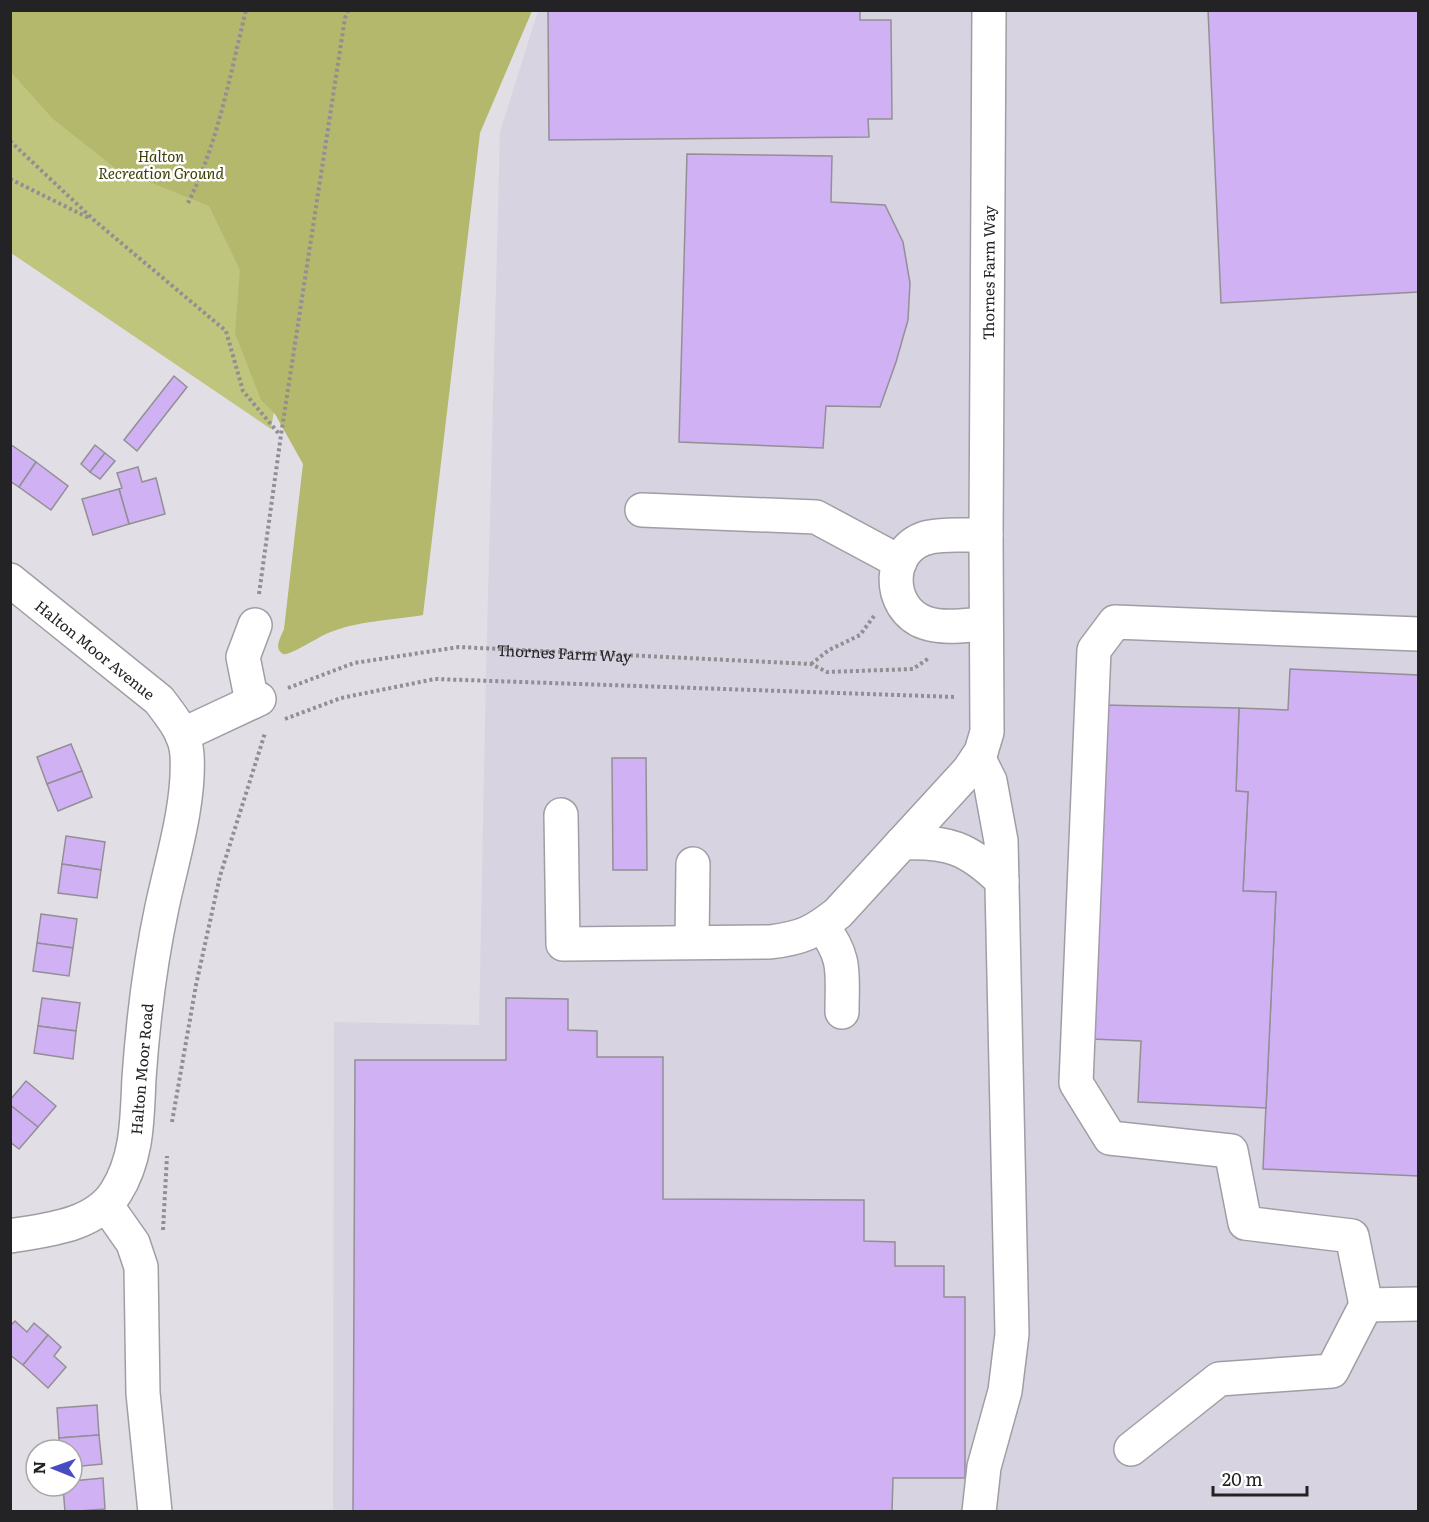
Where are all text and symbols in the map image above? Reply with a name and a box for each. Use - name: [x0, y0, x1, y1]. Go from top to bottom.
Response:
- park label: Halton Recreation Ground: [98, 144, 224, 184]
- street label: Thornes Farm Way: [976, 205, 999, 340]
- street label: Halton Moor Avenue: [31, 594, 161, 705]
- street label: Thornes Farm Way: [496, 637, 632, 667]
- street label: Halton Moor Road: [124, 1002, 158, 1136]
- north arrow: [24, 1438, 84, 1498]
- scale bar: [1213, 1459, 1308, 1497]
- text: N: [26, 1461, 50, 1475]
- text: 20 m: [1222, 1465, 1263, 1492]

